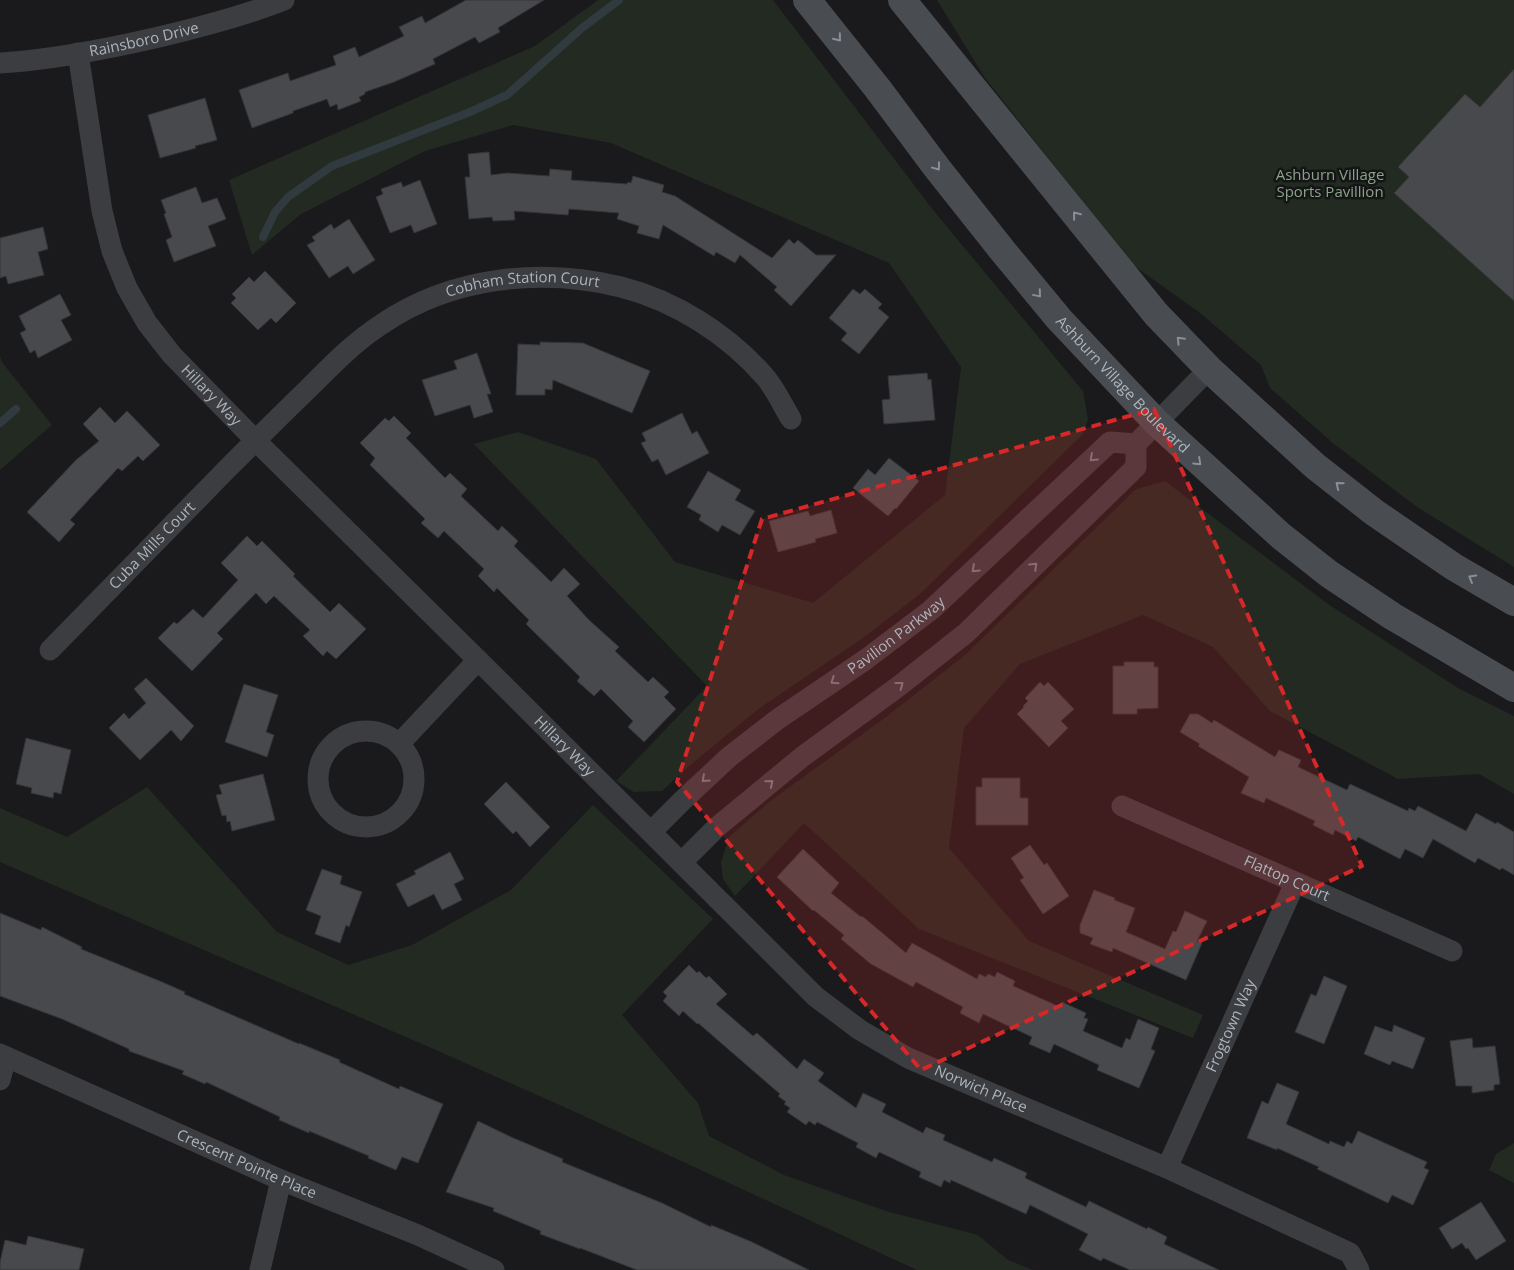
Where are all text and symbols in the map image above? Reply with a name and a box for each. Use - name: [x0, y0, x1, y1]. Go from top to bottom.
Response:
- street label: Rainsboro Drive: [87, 17, 201, 61]
- one-way arrow: [832, 32, 840, 41]
- one-way arrow: [931, 161, 939, 170]
- park label: Ashburn Village Sports Pavillion: [1276, 164, 1384, 201]
- one-way arrow: [1072, 212, 1081, 221]
- street label: Cobham Station Court: [443, 266, 601, 301]
- one-way arrow: [1032, 288, 1041, 297]
- street label: Ashburn Village Boulevard: [1052, 311, 1194, 457]
- one-way arrow: [1177, 336, 1186, 345]
- street label: Hillary Way: [177, 360, 247, 430]
- one-way arrow: [1090, 452, 1099, 461]
- one-way arrow: [1193, 456, 1202, 465]
- one-way arrow: [1336, 482, 1345, 490]
- street label: Cuba Mills Court: [104, 497, 199, 593]
- one-way arrow: [971, 563, 980, 572]
- one-way arrow: [1029, 563, 1038, 572]
- one-way arrow: [1468, 574, 1477, 584]
- street label: Pavilion Parkway: [843, 591, 949, 678]
- one-way arrow: [831, 675, 840, 684]
- one-way arrow: [894, 683, 903, 691]
- street label: Hillary Way: [530, 711, 600, 780]
- one-way arrow: [702, 773, 711, 782]
- one-way arrow: [764, 780, 773, 788]
- street label: Flattop Court: [1241, 850, 1333, 905]
- street label: Frogtown Way: [1200, 975, 1260, 1075]
- street label: Norwich Place: [932, 1059, 1031, 1117]
- street label: Crescent Pointe Place: [174, 1124, 320, 1202]

